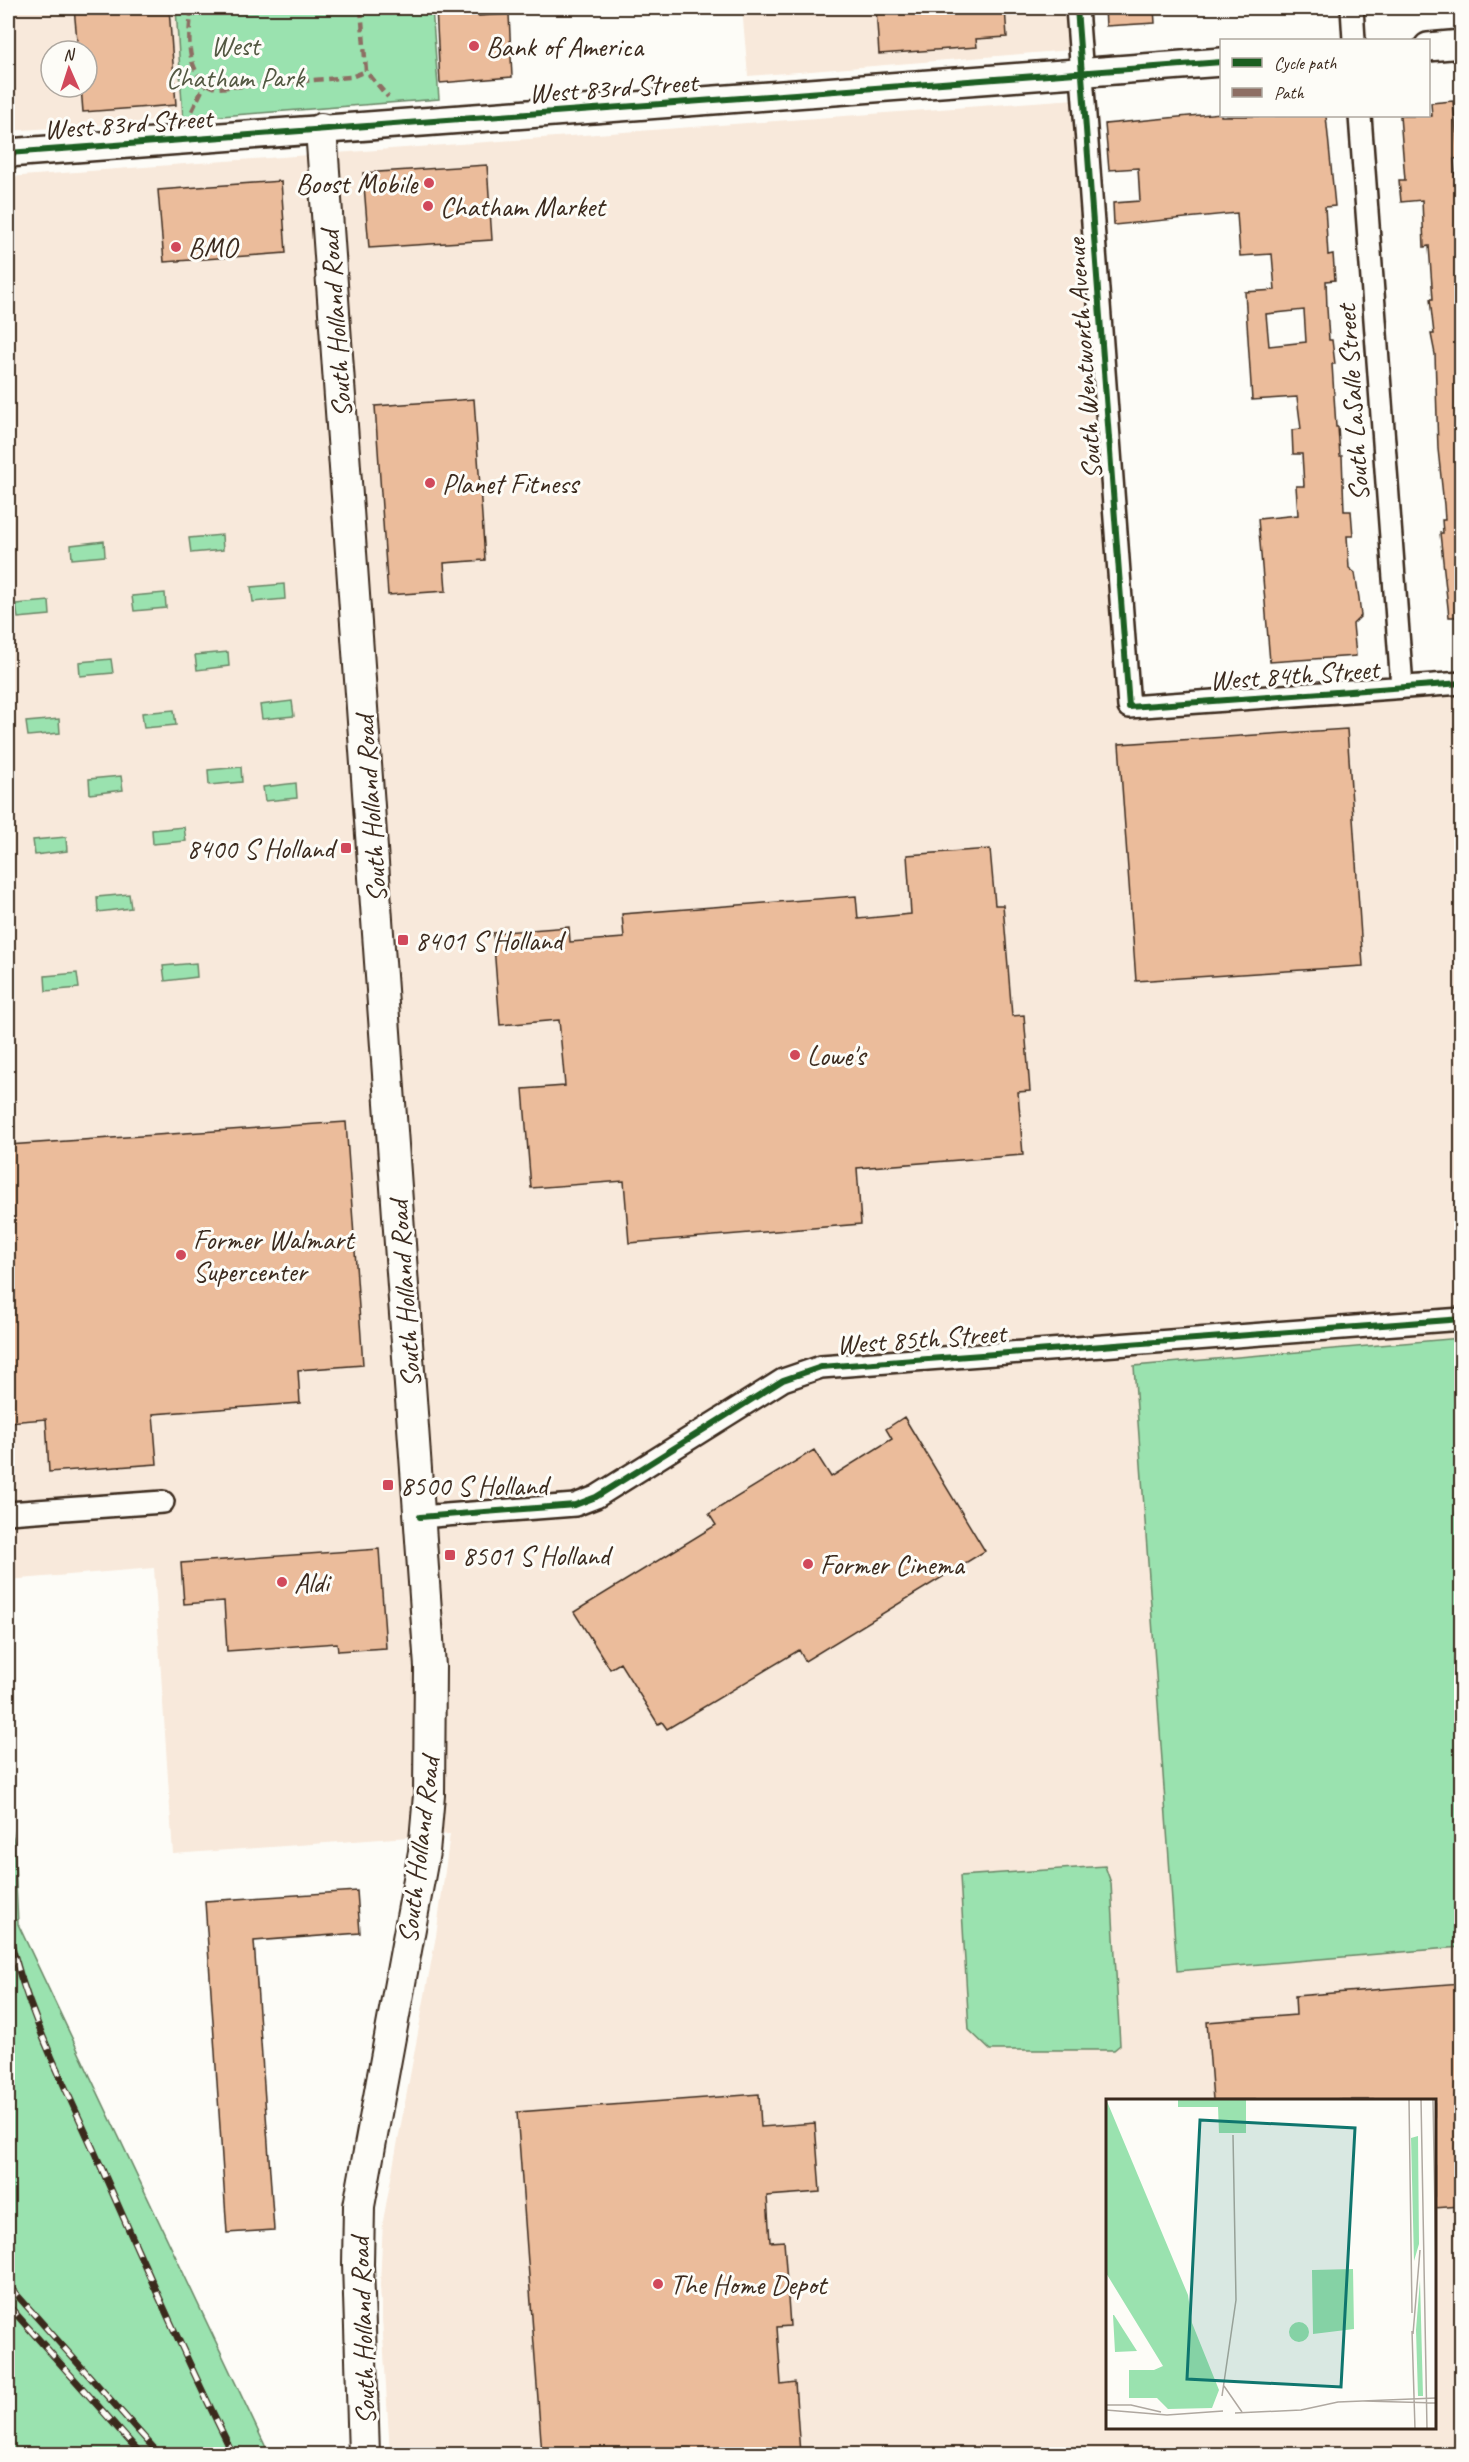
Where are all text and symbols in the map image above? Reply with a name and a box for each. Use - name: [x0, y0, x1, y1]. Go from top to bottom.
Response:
- park label: West Chatham Park: [166, 28, 306, 95]
- place label: Bank of America: [486, 29, 645, 64]
- north arrow: [39, 39, 99, 99]
- marker: Bank of America: [467, 39, 481, 53]
- legend: [1220, 39, 1430, 117]
- text: N: [63, 45, 77, 65]
- text: Cycle path: [1274, 52, 1337, 74]
- street label: West 83rd Street: [528, 64, 701, 111]
- text: Path: [1274, 82, 1304, 104]
- street label: West 83rd Street: [43, 100, 216, 147]
- place label: Boost Mobile: [296, 166, 419, 201]
- marker: Boost Mobile: [422, 176, 436, 190]
- place label: Chatham Market: [440, 189, 607, 224]
- marker: Chatham Market: [421, 199, 435, 213]
- street label: South Holland Road: [311, 225, 359, 419]
- place label: BMO: [188, 230, 240, 265]
- street label: South Wentworth Avenue: [1057, 236, 1109, 480]
- marker: BMO: [169, 240, 183, 254]
- street label: South LaSalle Street: [1328, 301, 1377, 502]
- place label: Planet Fitness: [442, 466, 580, 501]
- marker: Planet Fitness: [423, 476, 437, 490]
- street label: West 84th Street: [1208, 651, 1383, 698]
- street label: South Holland Road: [346, 710, 394, 904]
- place label: 8400 S Holland: [186, 831, 338, 866]
- marker: 8400 S Holland: [339, 841, 353, 855]
- place label: 8401 S Holland: [415, 923, 567, 958]
- marker: 8401 S Holland: [396, 933, 410, 947]
- place label: Lowe's: [807, 1038, 867, 1073]
- marker: Lowe's: [788, 1048, 802, 1062]
- street label: South Holland Road: [380, 1195, 428, 1389]
- place label: Former Walmart Supercenter: [193, 1222, 356, 1289]
- marker: Former Walmart Supercenter: [174, 1248, 188, 1262]
- street label: West 85th Street: [835, 1315, 1010, 1362]
- place label: 8500 S Holland: [400, 1468, 552, 1503]
- marker: 8500 S Holland: [381, 1478, 395, 1492]
- place label: 8501 S Holland: [462, 1538, 614, 1573]
- place label: Former Cinema: [820, 1547, 965, 1582]
- marker: 8501 S Holland: [443, 1548, 457, 1562]
- marker: Former Cinema: [801, 1557, 815, 1571]
- place label: Aldi: [294, 1565, 333, 1600]
- marker: Aldi: [275, 1575, 289, 1589]
- street label: South Holland Road: [390, 1751, 448, 1945]
- inset map: [1106, 2099, 1436, 2429]
- street label: South Holland Road: [342, 2233, 383, 2425]
- place label: The Home Depot: [670, 2267, 829, 2302]
- marker: The Home Depot: [651, 2277, 665, 2291]

